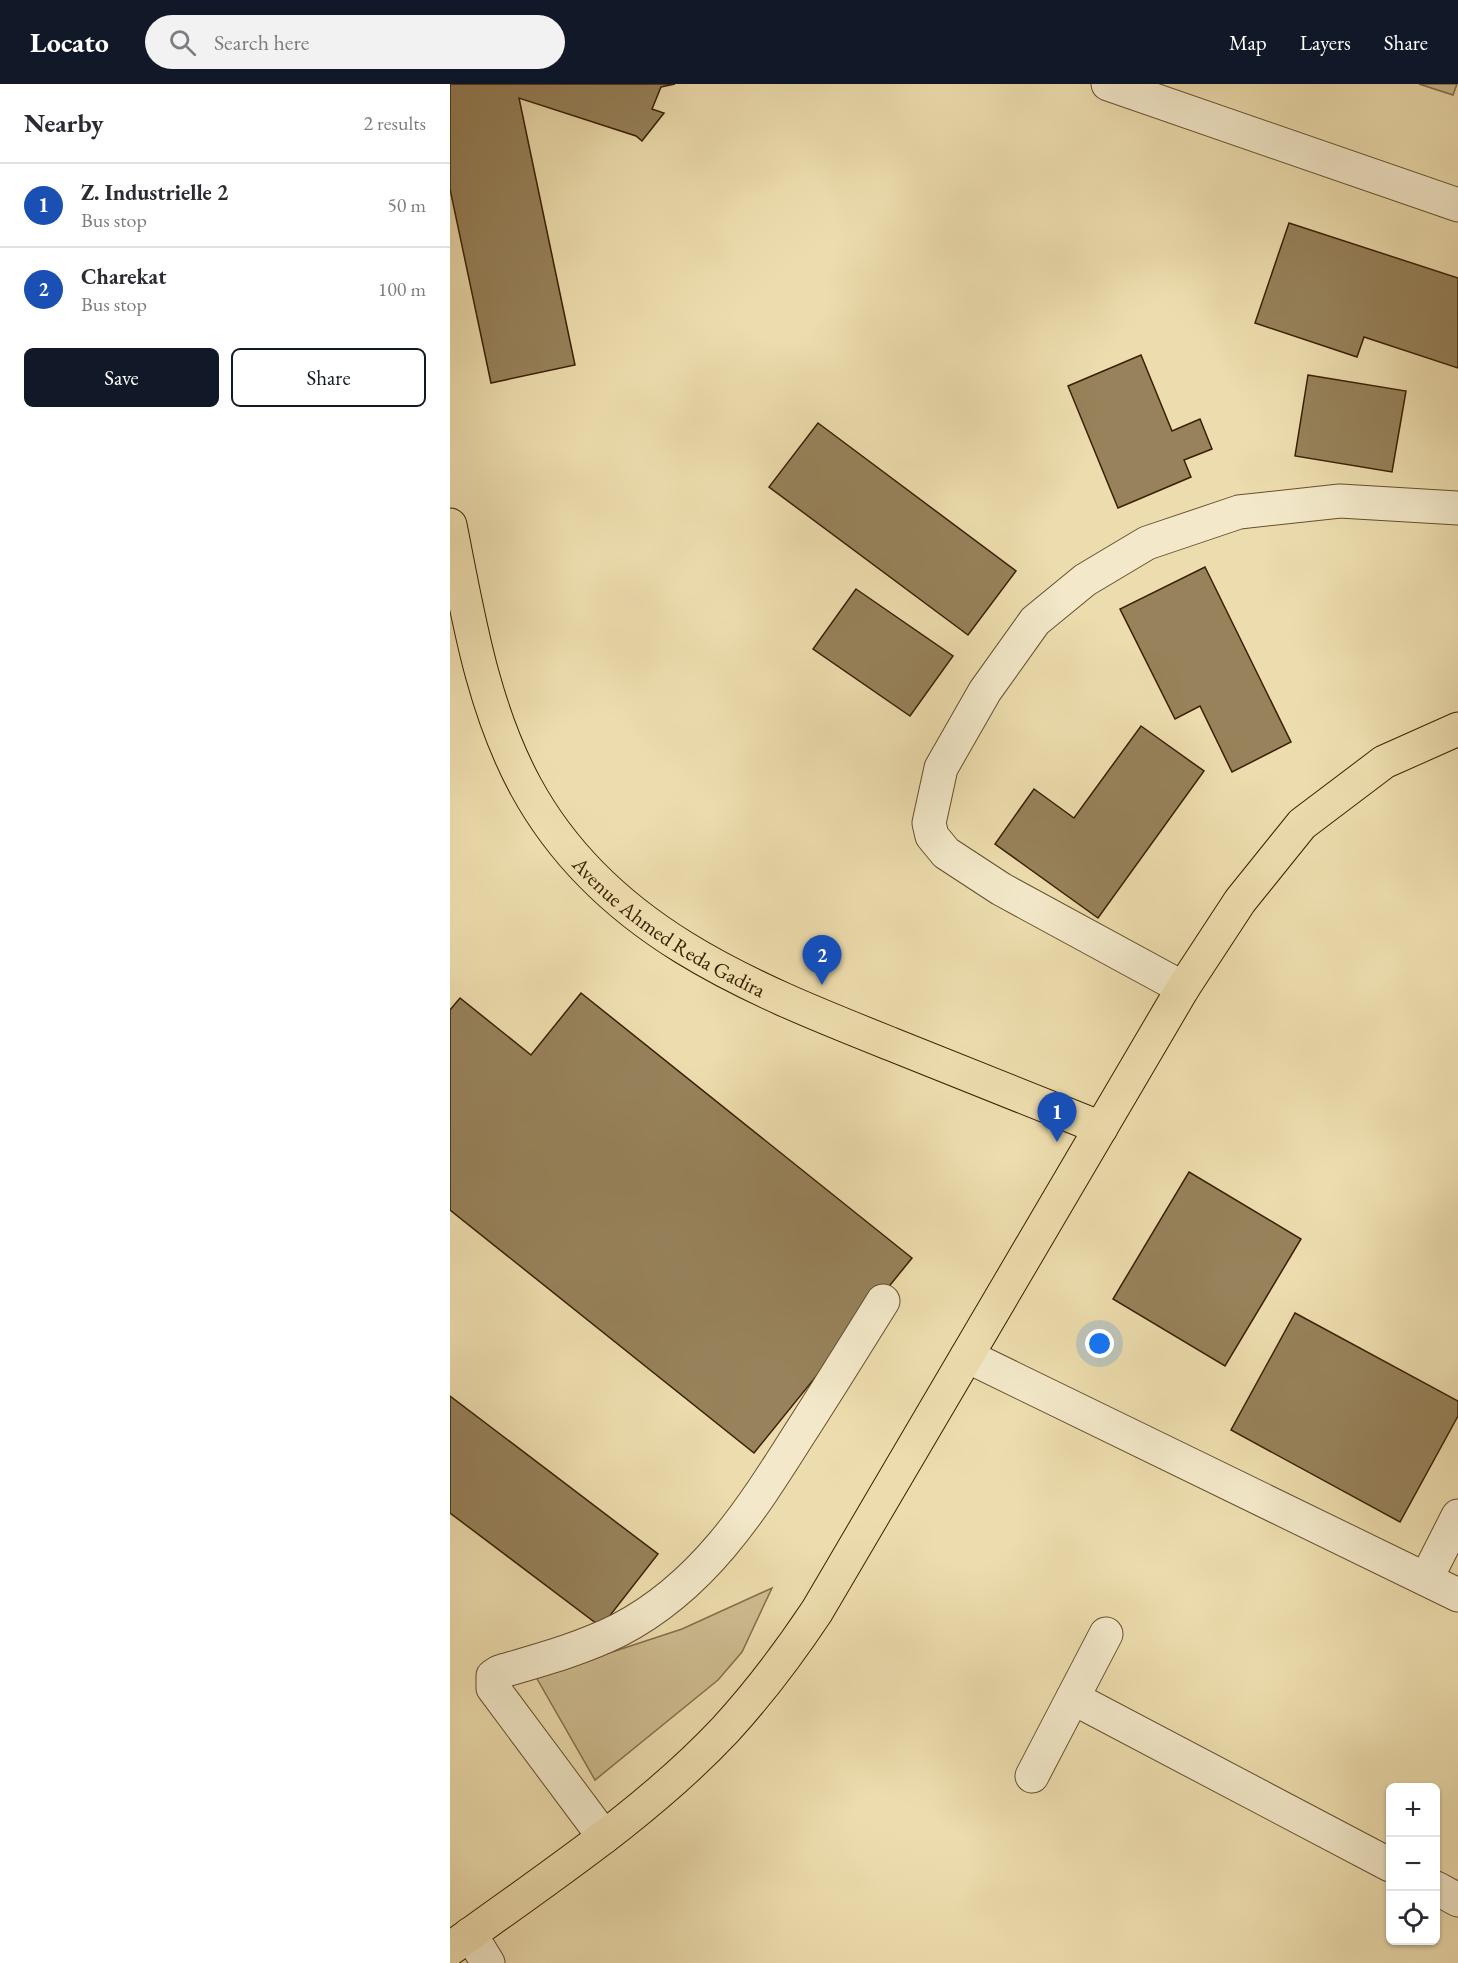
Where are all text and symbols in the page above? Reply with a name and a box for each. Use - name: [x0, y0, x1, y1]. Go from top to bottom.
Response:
- search box: [145, 15, 565, 69]
- text: Locato: [30, 24, 109, 60]
- icon: search: [166, 26, 199, 59]
- text: Search here: [214, 28, 309, 57]
- text: Map: [1229, 29, 1267, 56]
- text: Layers: [1300, 29, 1351, 56]
- text: Share: [1384, 29, 1428, 56]
- text: Nearby: [24, 106, 104, 140]
- text: 2 results: [363, 110, 426, 136]
- text: Z. Industrielle 2: [81, 178, 228, 207]
- text: 1: [38, 192, 49, 218]
- text: 50 m: [387, 192, 426, 218]
- text: Bus stop: [81, 207, 147, 233]
- text: Charekat: [81, 262, 166, 291]
- text: 2: [38, 276, 49, 302]
- text: 100 m: [378, 276, 426, 302]
- text: Bus stop: [81, 291, 147, 317]
- button: Save: [24, 348, 219, 407]
- button: Share: [231, 348, 426, 407]
- street label: Avenue Ahmed Reda Gadira: [566, 850, 771, 1003]
- pin: 2: [802, 936, 842, 985]
- pin: 1: [1038, 1092, 1076, 1142]
- your location: [1085, 1329, 1114, 1358]
- map controls: [1386, 1783, 1440, 1945]
- button: +: [1386, 1783, 1440, 1837]
- button: −: [1386, 1837, 1440, 1891]
- button: locate: [1386, 1891, 1440, 1945]

